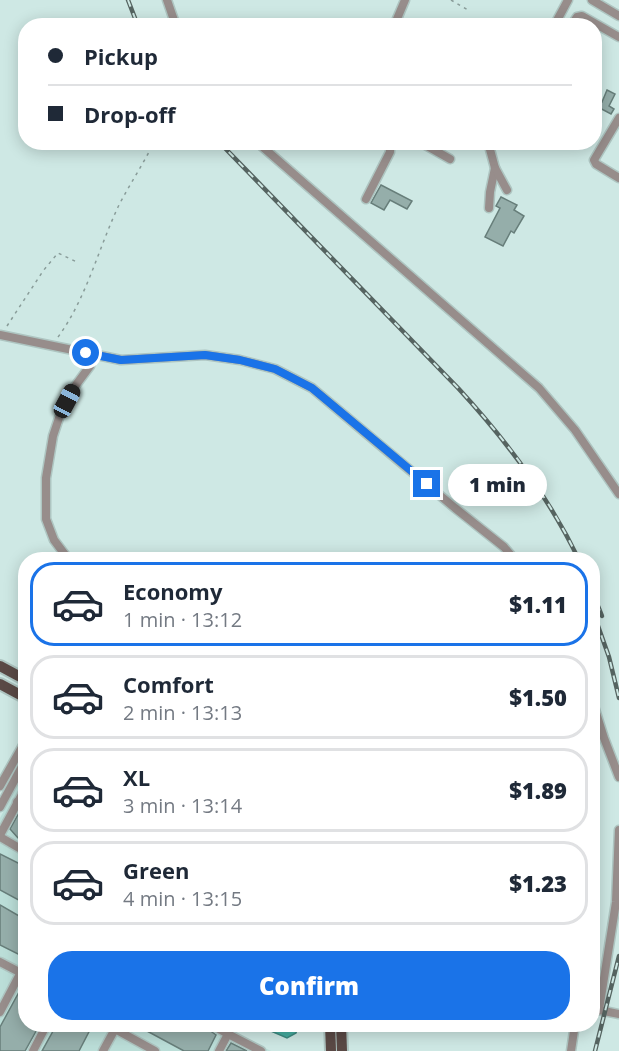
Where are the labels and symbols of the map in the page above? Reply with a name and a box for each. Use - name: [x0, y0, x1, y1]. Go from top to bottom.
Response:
- route start: [72, 339, 99, 366]
- car: [51, 381, 83, 421]
- callout: 1 min: [448, 463, 547, 505]
- route end: [413, 470, 440, 497]

